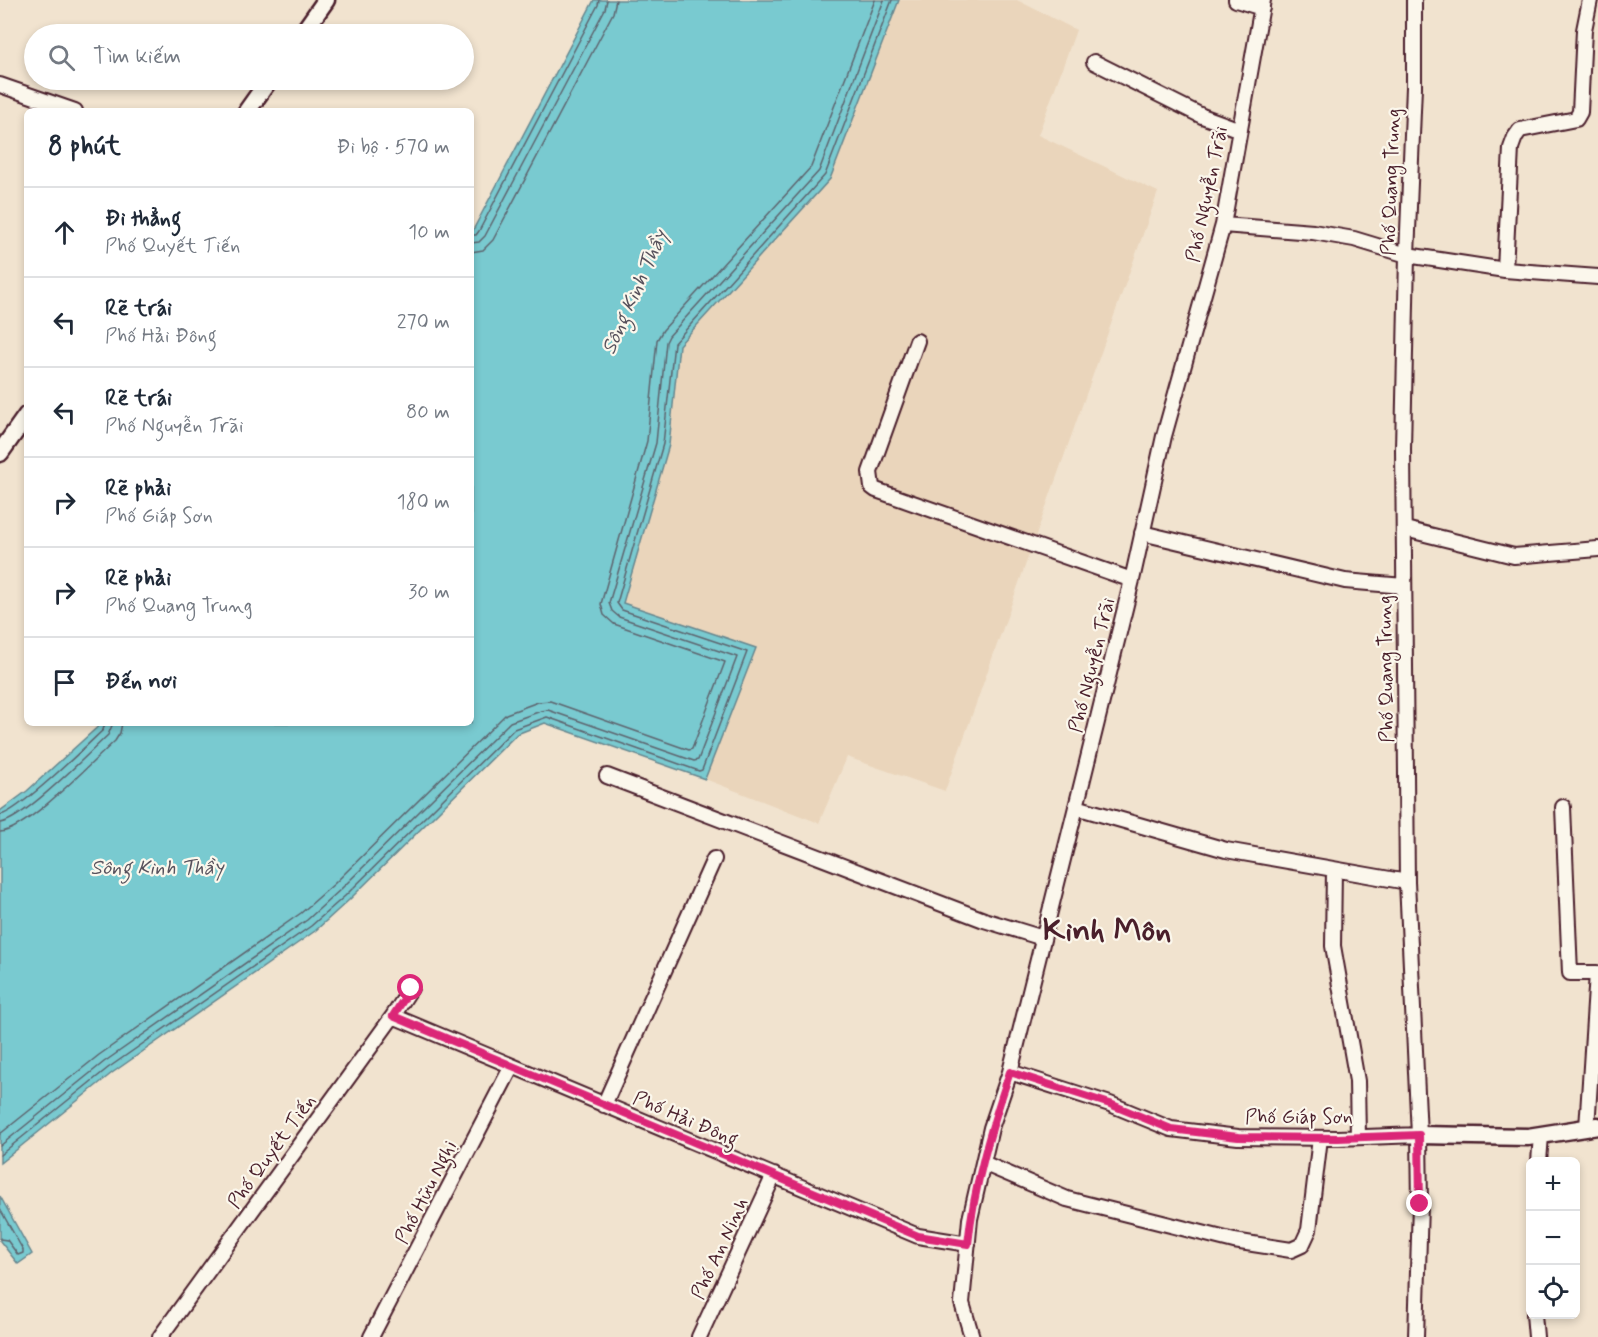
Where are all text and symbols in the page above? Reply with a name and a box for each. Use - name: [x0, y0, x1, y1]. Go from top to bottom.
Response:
- search box: [24, 24, 474, 90]
- icon: search: [45, 41, 78, 74]
- text: Tìm kiếm: [93, 43, 181, 71]
- street label: Phố Quang Trung: [1375, 108, 1409, 256]
- street label: Phố Nguyễn Trãi: [1180, 124, 1237, 265]
- text: 8 phút: [48, 130, 121, 164]
- text: Đi bộ · 570 m: [337, 134, 450, 161]
- text: Đi thẳng: [105, 205, 181, 233]
- icon: ahead: [48, 216, 81, 249]
- text: 10 m: [408, 219, 450, 246]
- water label: Sông Kinh Thầy: [595, 224, 677, 360]
- text: Phố Quyết Tiến: [105, 233, 240, 260]
- text: Rẽ trái: [105, 295, 172, 323]
- icon: left: [48, 306, 81, 339]
- text: 270 m: [397, 309, 450, 336]
- text: Phố Hải Đông: [105, 323, 217, 350]
- text: Rẽ trái: [105, 385, 172, 413]
- icon: left: [48, 396, 81, 429]
- text: 80 m: [406, 399, 450, 426]
- text: Phố Nguyễn Trãi: [105, 413, 243, 440]
- text: Rẽ phải: [105, 475, 171, 503]
- icon: right: [48, 486, 81, 519]
- text: 180 m: [397, 489, 450, 516]
- text: Phố Giáp Sơn: [105, 503, 213, 530]
- text: Rẽ phải: [105, 565, 171, 593]
- icon: right: [48, 576, 81, 609]
- text: 30 m: [408, 579, 450, 606]
- text: Phố Quang Trung: [105, 593, 253, 620]
- street label: Phố Nguyễn Trãi: [1063, 595, 1124, 736]
- street label: Phố Quang Trung: [1372, 595, 1402, 743]
- icon: arrive: [48, 666, 81, 699]
- text: Đến nơi: [105, 668, 177, 696]
- water label: Sông Kinh Thầy: [91, 854, 226, 884]
- district label: Kinh Môn: [1043, 910, 1171, 952]
- route start: [397, 974, 423, 1000]
- street label: Phố Hải Đông: [628, 1085, 742, 1156]
- street label: Phố Quyết Tiến: [222, 1089, 323, 1215]
- street label: Phố Giáp Sơn: [1245, 1104, 1353, 1131]
- street label: Phố Hữu Nghị: [389, 1136, 466, 1250]
- map controls: [1526, 1157, 1580, 1319]
- button: +: [1526, 1157, 1580, 1211]
- route end: [1406, 1190, 1432, 1216]
- street label: Phố An Ninh: [685, 1193, 756, 1304]
- button: −: [1526, 1211, 1580, 1265]
- button: locate: [1526, 1265, 1580, 1319]

